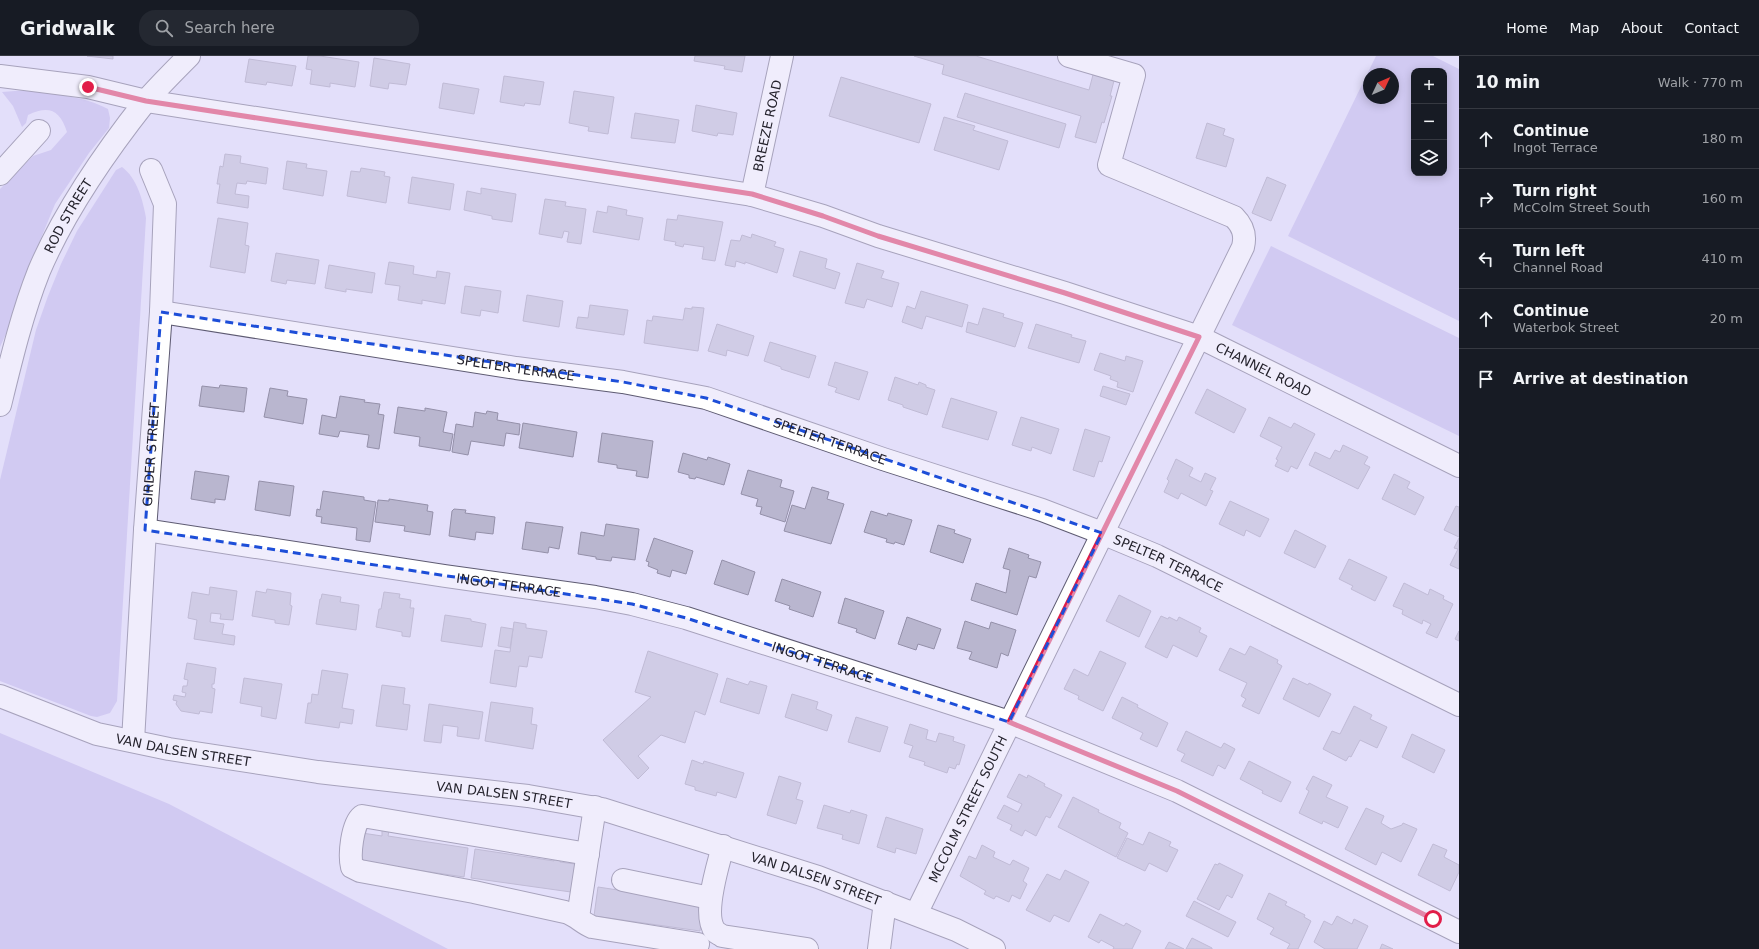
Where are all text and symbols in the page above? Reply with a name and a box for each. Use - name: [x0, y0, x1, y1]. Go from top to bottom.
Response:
- search box: [139, 10, 419, 46]
- text: Gridwalk: [20, 17, 115, 39]
- icon: search: [153, 17, 175, 39]
- text: Search here: [185, 19, 275, 37]
- text: Home: [1506, 20, 1548, 36]
- text: Map: [1570, 20, 1599, 36]
- text: About: [1621, 20, 1663, 36]
- text: Contact: [1685, 20, 1739, 36]
- north arrow: [1363, 68, 1399, 104]
- map controls: [1411, 68, 1447, 176]
- button: +: [1411, 68, 1447, 104]
- text: 10 min: [1475, 72, 1540, 92]
- text: Walk · 770 m: [1658, 75, 1743, 90]
- route end: [79, 78, 97, 96]
- street label: BREEZE ROAD: [750, 78, 784, 173]
- button: −: [1411, 104, 1447, 140]
- text: Continue: [1513, 122, 1589, 140]
- icon: ahead: [1475, 128, 1497, 150]
- text: 180 m: [1701, 131, 1743, 146]
- button: layers: [1411, 140, 1447, 176]
- text: Ingot Terrace: [1513, 140, 1598, 155]
- street label: ROD STREET: [41, 176, 95, 255]
- text: Turn right: [1513, 182, 1597, 200]
- icon: right: [1475, 188, 1497, 210]
- text: 160 m: [1701, 191, 1743, 206]
- text: McColm Street South: [1513, 200, 1650, 215]
- text: Turn left: [1513, 242, 1585, 260]
- icon: left: [1475, 248, 1497, 270]
- text: 410 m: [1701, 251, 1743, 266]
- text: Channel Road: [1513, 260, 1603, 275]
- text: Continue: [1513, 302, 1589, 320]
- icon: ahead: [1475, 308, 1497, 330]
- text: 20 m: [1710, 311, 1743, 326]
- text: Waterbok Street: [1513, 320, 1619, 335]
- street label: CHANNEL ROAD: [1213, 339, 1314, 399]
- street label: SPELTER TERRACE: [456, 351, 576, 383]
- icon: arrive: [1475, 368, 1497, 390]
- text: Arrive at destination: [1513, 370, 1688, 388]
- street label: GIRDER STREET: [139, 402, 162, 507]
- street label: SPELTER TERRACE: [771, 414, 889, 467]
- street label: SPELTER TERRACE: [1111, 531, 1225, 595]
- street label: INGOT TERRACE: [455, 570, 562, 600]
- street label: INGOT TERRACE: [770, 639, 875, 685]
- street label: VAN DALSEN STREET: [114, 731, 252, 769]
- street label: MCCOLM STREET SOUTH: [925, 733, 1010, 885]
- street label: VAN DALSEN STREET: [435, 778, 573, 811]
- street label: VAN DALSEN STREET: [749, 849, 883, 908]
- route start: [1424, 910, 1442, 928]

